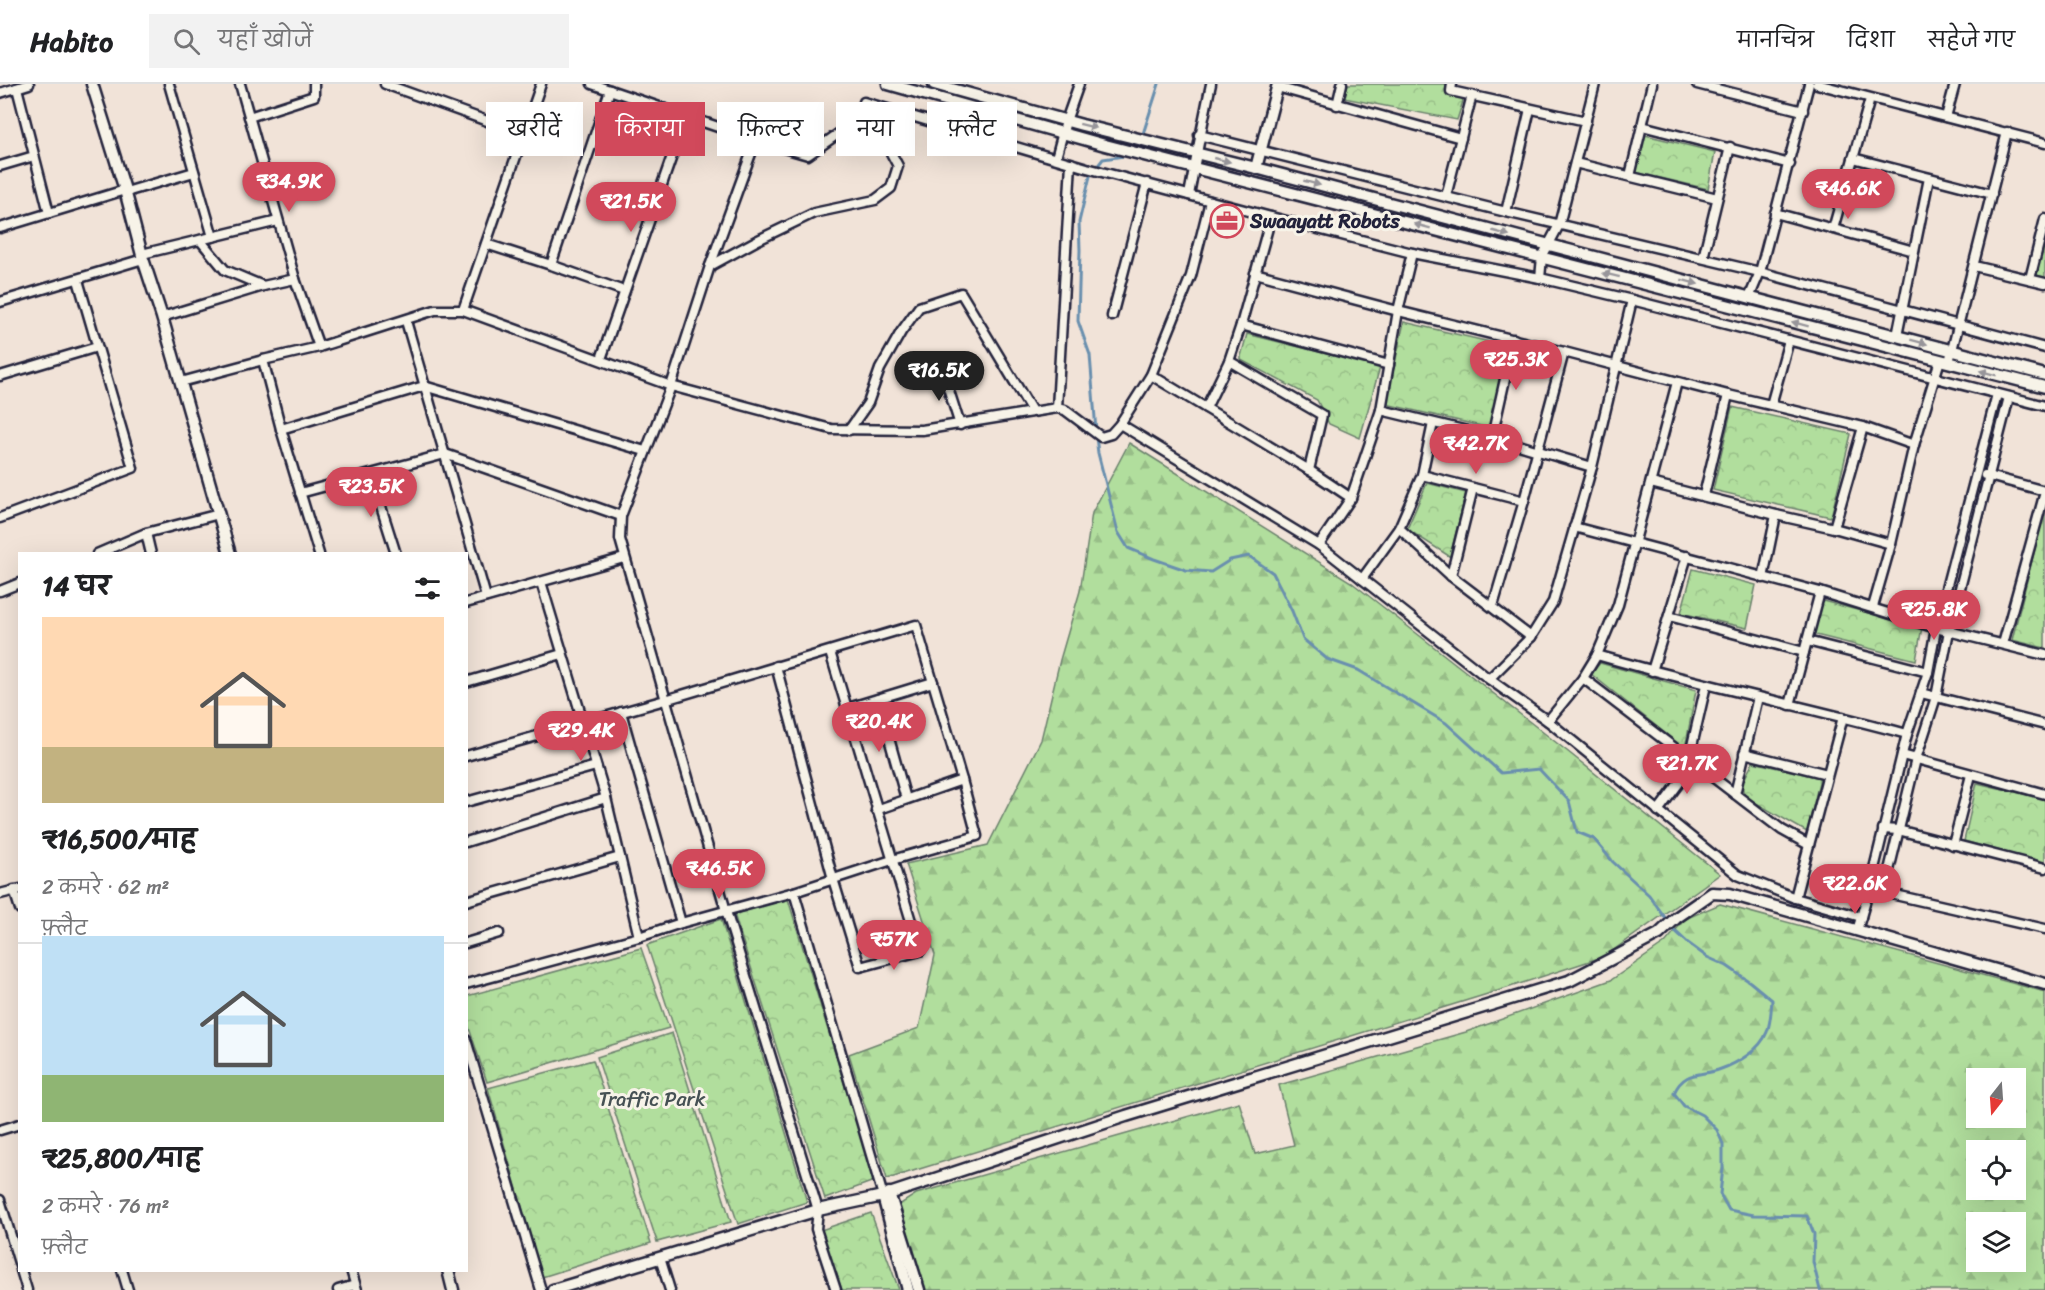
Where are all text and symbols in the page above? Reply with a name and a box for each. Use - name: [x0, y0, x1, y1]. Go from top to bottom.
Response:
- search box: [149, 14, 569, 68]
- text: Habito: [30, 17, 113, 66]
- text: यहाँ खोजें: [218, 20, 313, 59]
- text: मानचित्र: [1737, 21, 1814, 59]
- text: दिशा: [1847, 21, 1895, 59]
- text: सहेजे गए: [1928, 21, 2015, 59]
- icon: search: [170, 25, 203, 58]
- chip: खरीदें: [486, 102, 583, 156]
- chip: किराया: [595, 102, 705, 156]
- chip: फ़िल्टर: [717, 102, 824, 156]
- chip: नया: [836, 102, 915, 156]
- chip: फ़्लैट: [927, 102, 1017, 156]
- one-way arrow: [1079, 122, 1097, 132]
- one-way arrow: [1213, 156, 1232, 166]
- pin: ₹34.9K: [240, 162, 338, 213]
- text: ₹34.9K: [256, 164, 322, 199]
- pin: ₹46.6K: [1799, 169, 1897, 220]
- text: ₹46.6K: [1816, 171, 1880, 206]
- one-way arrow: [1303, 179, 1322, 189]
- pin: ₹21.5K: [582, 182, 680, 233]
- text: ₹21.5K: [600, 184, 662, 219]
- office icon: Swaayatt Robots: [1209, 203, 1245, 239]
- place label: Swaayatt Robots: [1249, 204, 1400, 239]
- one-way arrow: [1413, 221, 1431, 231]
- one-way arrow: [1492, 228, 1510, 238]
- one-way arrow: [1602, 269, 1620, 279]
- one-way arrow: [1681, 278, 1699, 287]
- one-way arrow: [1790, 318, 1809, 328]
- one-way arrow: [1910, 338, 1928, 347]
- pin: ₹25.3K: [1467, 340, 1565, 391]
- text: ₹25.3K: [1484, 342, 1548, 377]
- pin: ₹16.5K: [890, 351, 988, 402]
- text: ₹16.5K: [908, 353, 970, 388]
- one-way arrow: [1979, 367, 1998, 377]
- pin: ₹42.7K: [1427, 424, 1525, 475]
- text: ₹42.7K: [1444, 426, 1508, 461]
- pin: ₹23.5K: [322, 467, 420, 518]
- text: ₹23.5K: [339, 469, 403, 504]
- text: 14 घर: [42, 563, 111, 609]
- icon: filters: [411, 572, 444, 605]
- pin: ₹25.8K: [1885, 590, 1983, 641]
- text: ₹25.8K: [1901, 592, 1967, 627]
- icon: home: [189, 656, 297, 764]
- pin: ₹20.4K: [830, 702, 928, 753]
- text: ₹20.4K: [846, 704, 912, 739]
- pin: ₹29.4K: [532, 711, 630, 762]
- text: ₹29.4K: [548, 713, 614, 748]
- pin: ₹21.7K: [1638, 744, 1736, 795]
- text: ₹21.7K: [1657, 746, 1717, 781]
- text: ₹16,500/माह: [42, 816, 197, 862]
- pin: ₹46.5K: [670, 849, 768, 900]
- text: ₹46.5K: [686, 851, 752, 886]
- pin: ₹22.6K: [1806, 864, 1904, 915]
- text: ₹22.6K: [1823, 866, 1887, 901]
- text: 2 कमरे · 62 m²: [42, 870, 169, 905]
- text: फ़्लैट: [42, 911, 88, 946]
- pin: ₹57K: [858, 920, 930, 971]
- text: ₹57K: [871, 922, 918, 957]
- icon: home: [189, 975, 297, 1083]
- north arrow: [1966, 1068, 2026, 1128]
- map controls: [1966, 1068, 2026, 1272]
- park label: Traffic Park: [599, 1082, 706, 1117]
- text: ₹25,800/माह: [42, 1135, 202, 1181]
- button: locate: [1966, 1140, 2026, 1200]
- text: 2 कमरे · 76 m²: [42, 1189, 169, 1224]
- button: layers: [1966, 1212, 2026, 1272]
- text: फ़्लैट: [42, 1230, 88, 1265]

